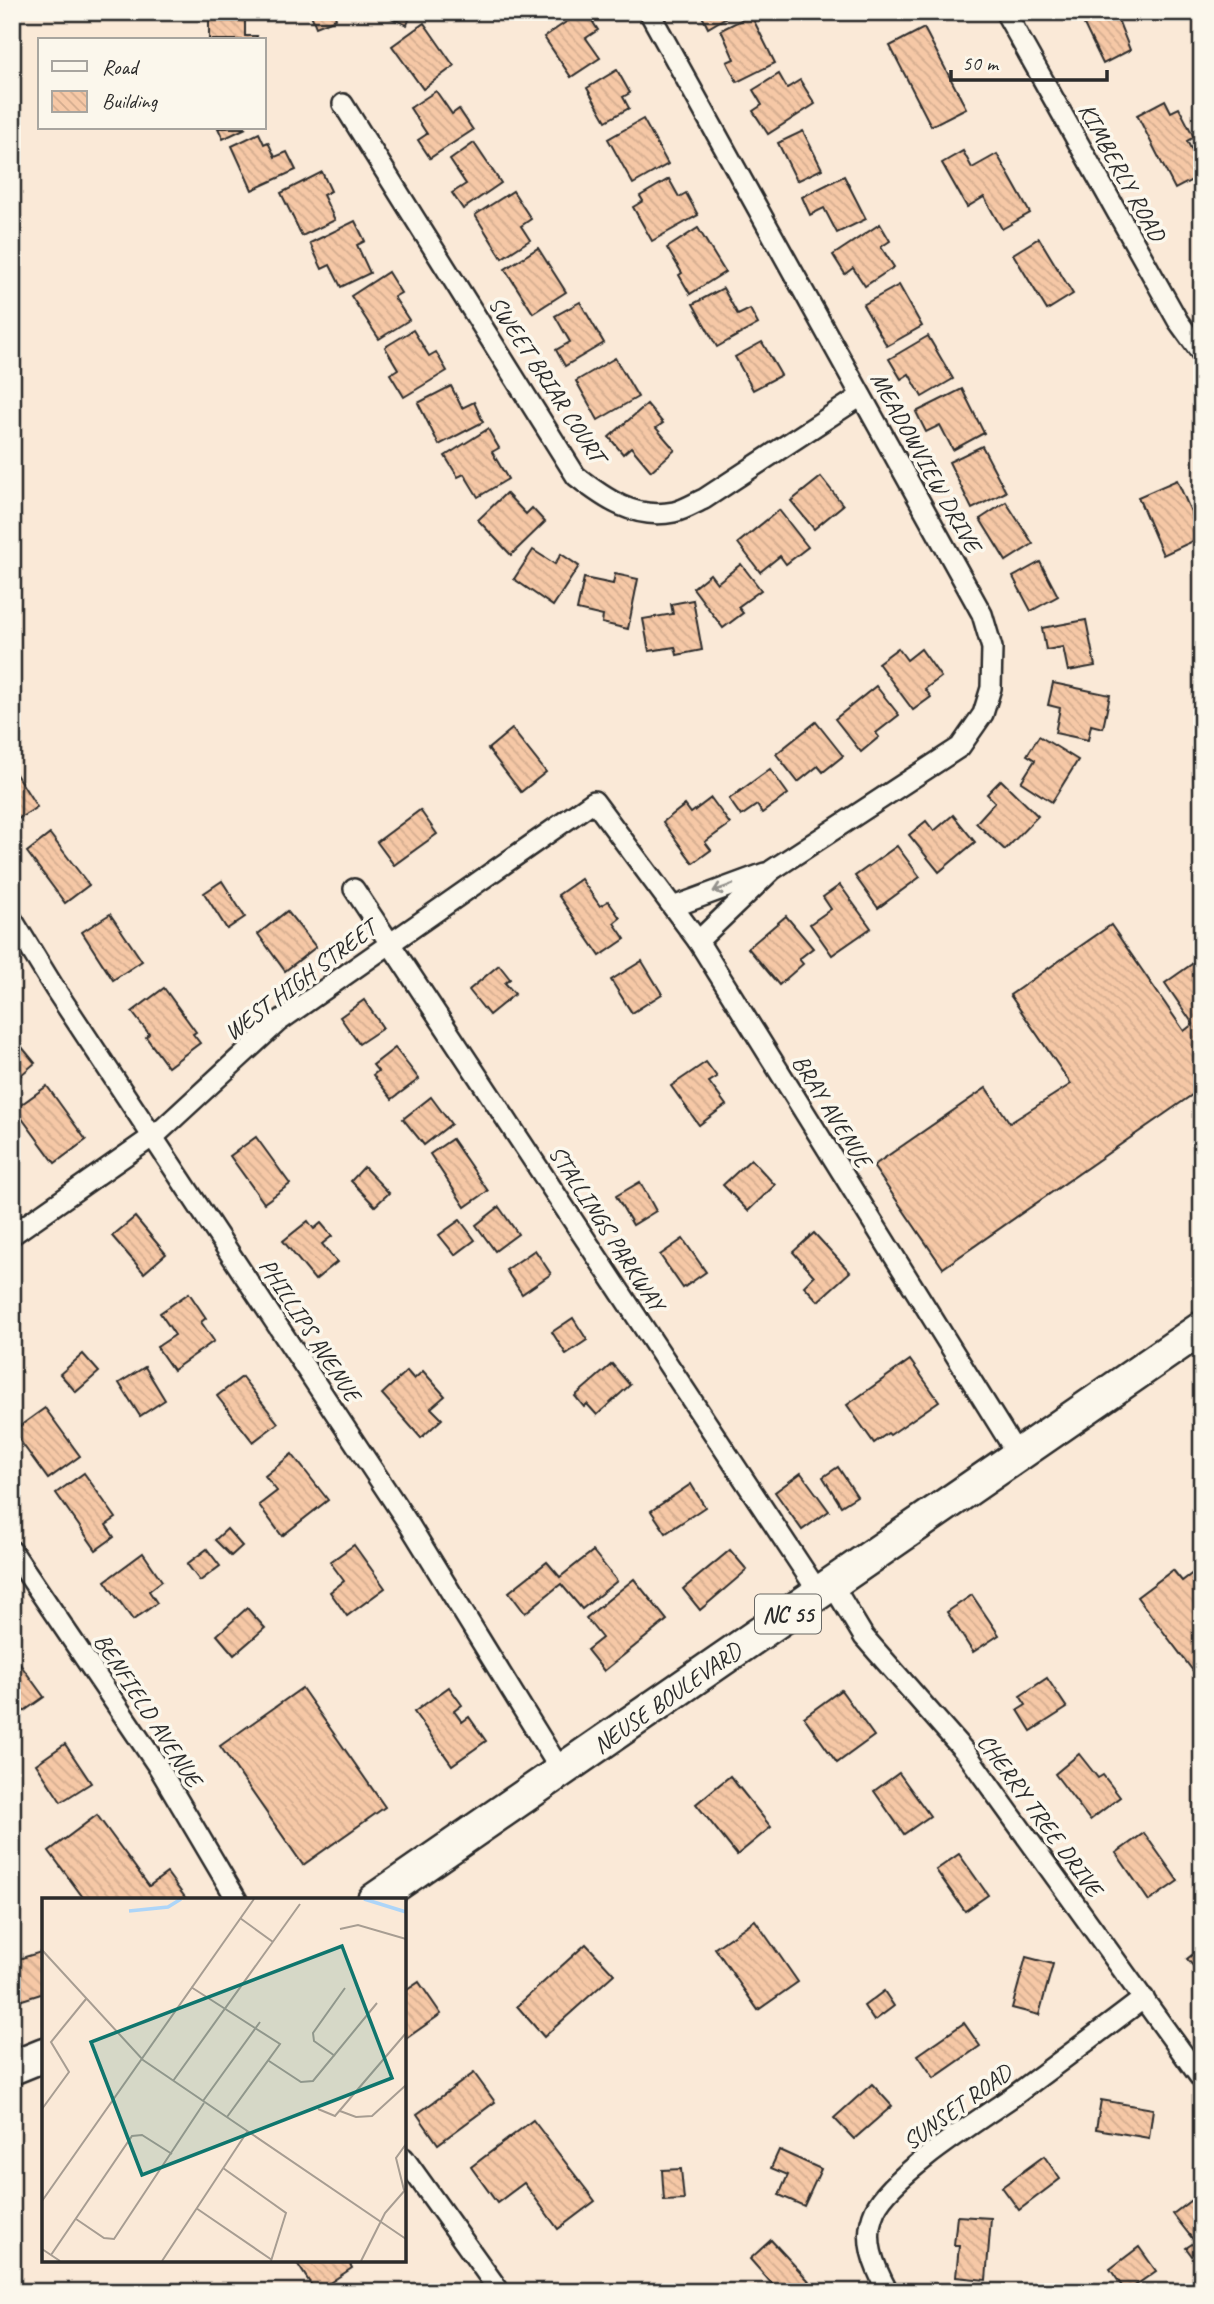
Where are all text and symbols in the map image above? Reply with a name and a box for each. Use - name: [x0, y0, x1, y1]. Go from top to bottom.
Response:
- legend: [38, 38, 266, 130]
- scale bar: [951, 38, 1107, 82]
- text: 50 m: [962, 50, 1000, 76]
- text: Road: [102, 54, 141, 80]
- text: Building: [102, 88, 159, 114]
- street label: KIMBERLY ROAD: [1072, 98, 1173, 248]
- street label: SWEET BRIAR COURT: [482, 290, 615, 473]
- street label: MEADOWVIEW DRIVE: [864, 367, 990, 560]
- one-way arrow: [712, 883, 734, 896]
- street label: WEST HIGH STREET: [218, 910, 386, 1047]
- street label: BRAY AVENUE: [786, 1049, 880, 1175]
- street label: STALLINGS PARKWAY: [542, 1139, 673, 1319]
- street label: PHILLIPS AVENUE: [253, 1253, 369, 1410]
- road number: NC 55: [755, 1595, 821, 1634]
- street label: BENFIELD AVENUE: [87, 1628, 211, 1795]
- street label: NEUSE BOULEVARD: [587, 1635, 749, 1760]
- street label: CHERRY TREE DRIVE: [971, 1728, 1111, 1905]
- inset map: [42, 1898, 406, 2262]
- street label: SUNSET ROAD: [897, 2056, 1019, 2157]

